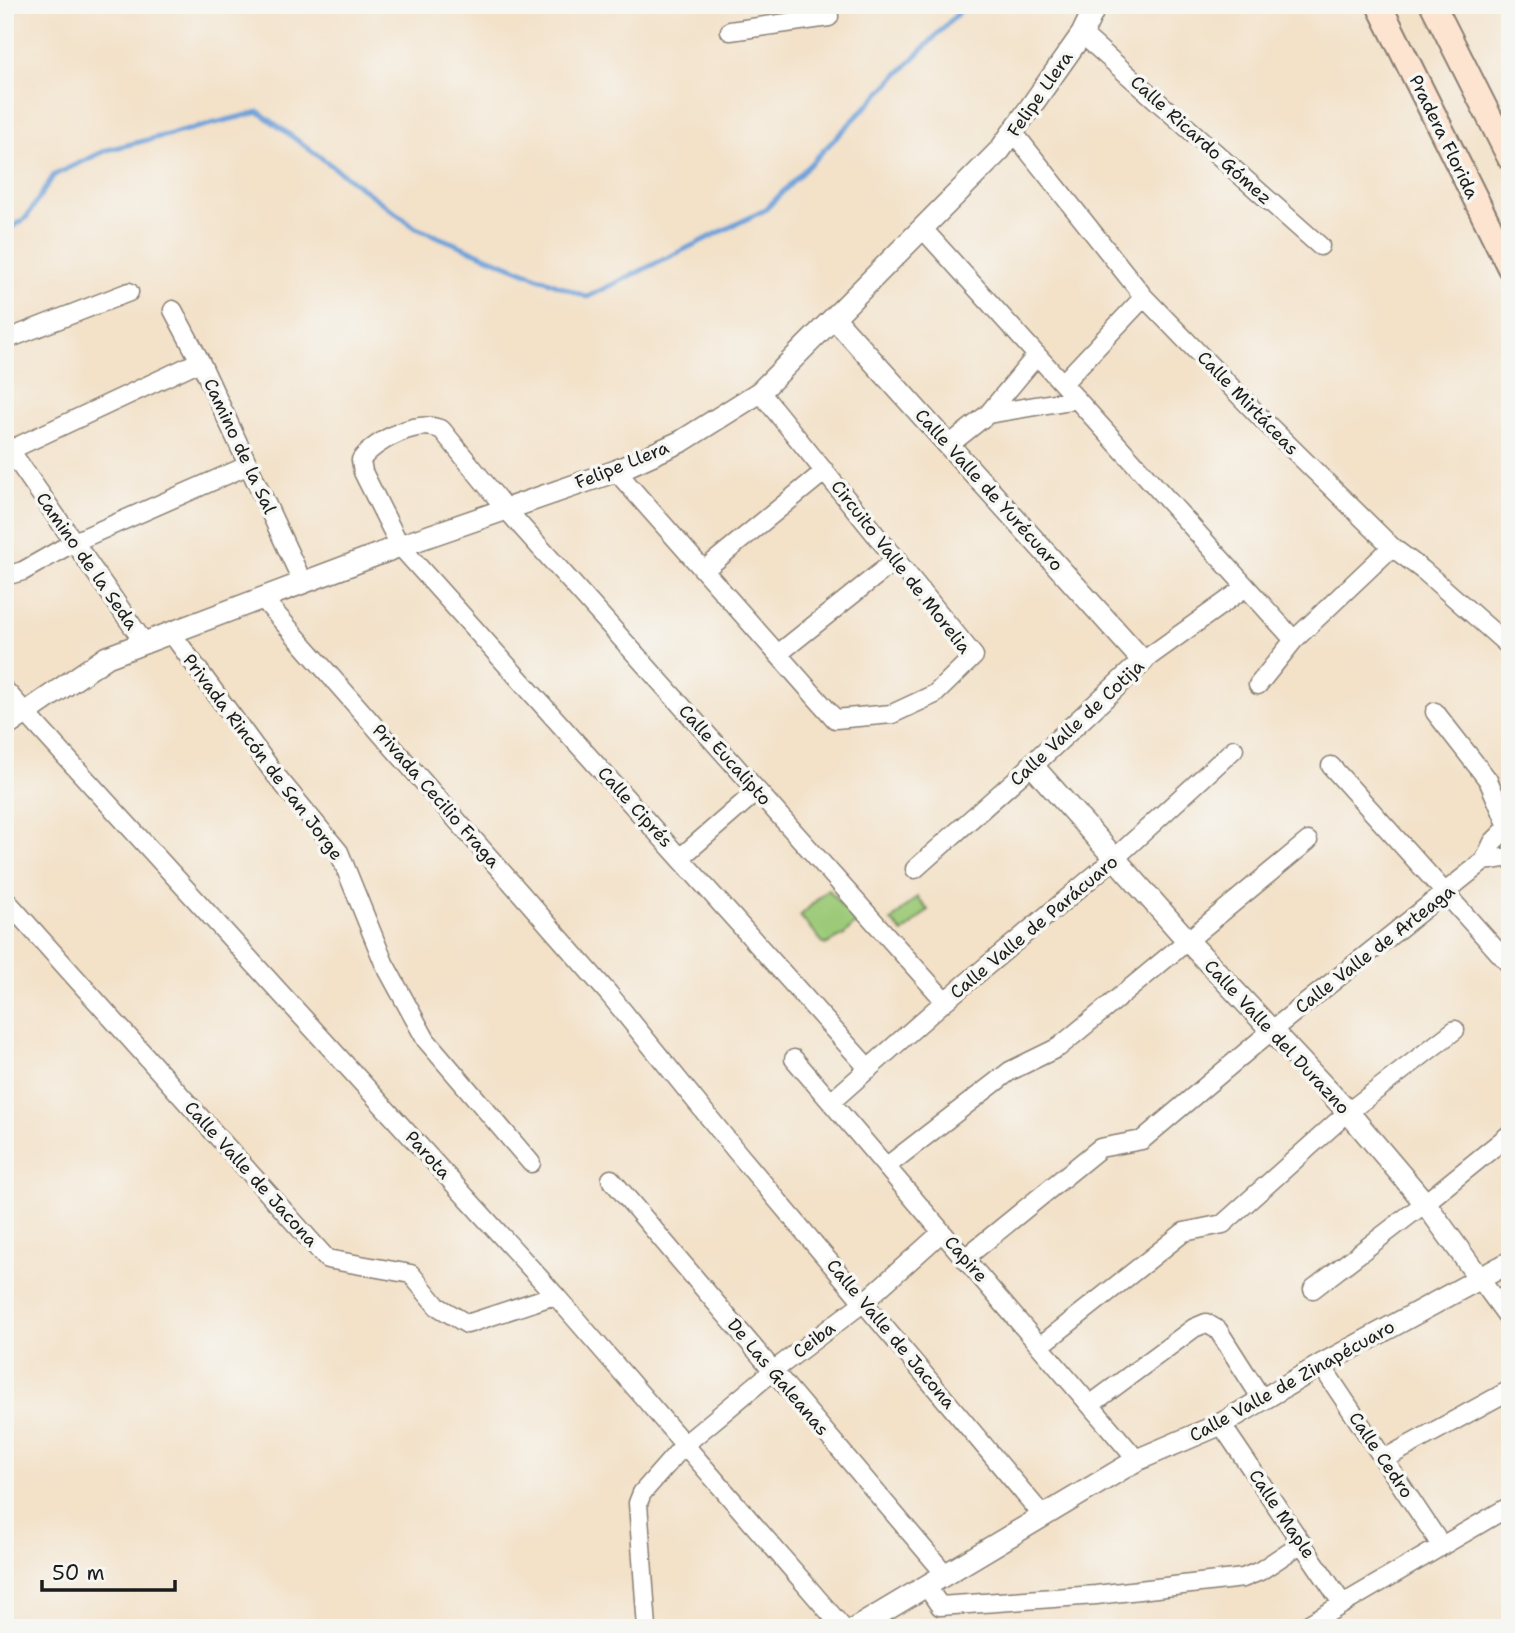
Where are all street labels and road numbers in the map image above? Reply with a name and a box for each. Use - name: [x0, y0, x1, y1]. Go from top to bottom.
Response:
- street label: Felipe Llera: [1002, 47, 1078, 141]
- street label: Calle Ricardo Gómez: [1125, 70, 1277, 210]
- street label: Pradera Florida: [1404, 71, 1484, 203]
- street label: Calle Mirtáceas: [1192, 346, 1304, 460]
- street label: Camino de la Sal: [198, 374, 282, 518]
- street label: Calle Valle de Yurécuaro: [910, 404, 1068, 576]
- street label: Felipe Llera: [572, 435, 672, 495]
- street label: Circuito Valle de Morelia: [826, 475, 976, 659]
- street label: Camino de la Seda: [30, 487, 144, 635]
- street label: Privada Rincón de San Jorge: [177, 649, 349, 865]
- street label: Calle Valle de Cotija: [1005, 655, 1149, 791]
- street label: Calle Eucalipto: [673, 699, 777, 811]
- street label: Privada Cecilio Fraga: [367, 719, 505, 873]
- street label: Calle Ciprés: [592, 761, 678, 853]
- street label: Calle Valle de Parácuaro: [945, 850, 1123, 1004]
- street label: Calle Valle de Arteaga: [1290, 879, 1460, 1019]
- street label: Calle Valle del Durazno: [1199, 954, 1355, 1120]
- street label: Calle Valle de Jacona: [179, 1096, 323, 1252]
- street label: Parota: [400, 1126, 456, 1184]
- street label: Capire: [939, 1231, 993, 1287]
- street label: Calle Valle de Jacona: [821, 1254, 961, 1414]
- street label: De Las Galeanas: [722, 1313, 834, 1441]
- street label: Calle Valle de Zinapécuaro: [1185, 1314, 1399, 1448]
- street label: Ceiba: [788, 1316, 840, 1364]
- street label: Calle Cedro: [1343, 1407, 1419, 1503]
- street label: Calle Maple: [1243, 1465, 1321, 1563]

